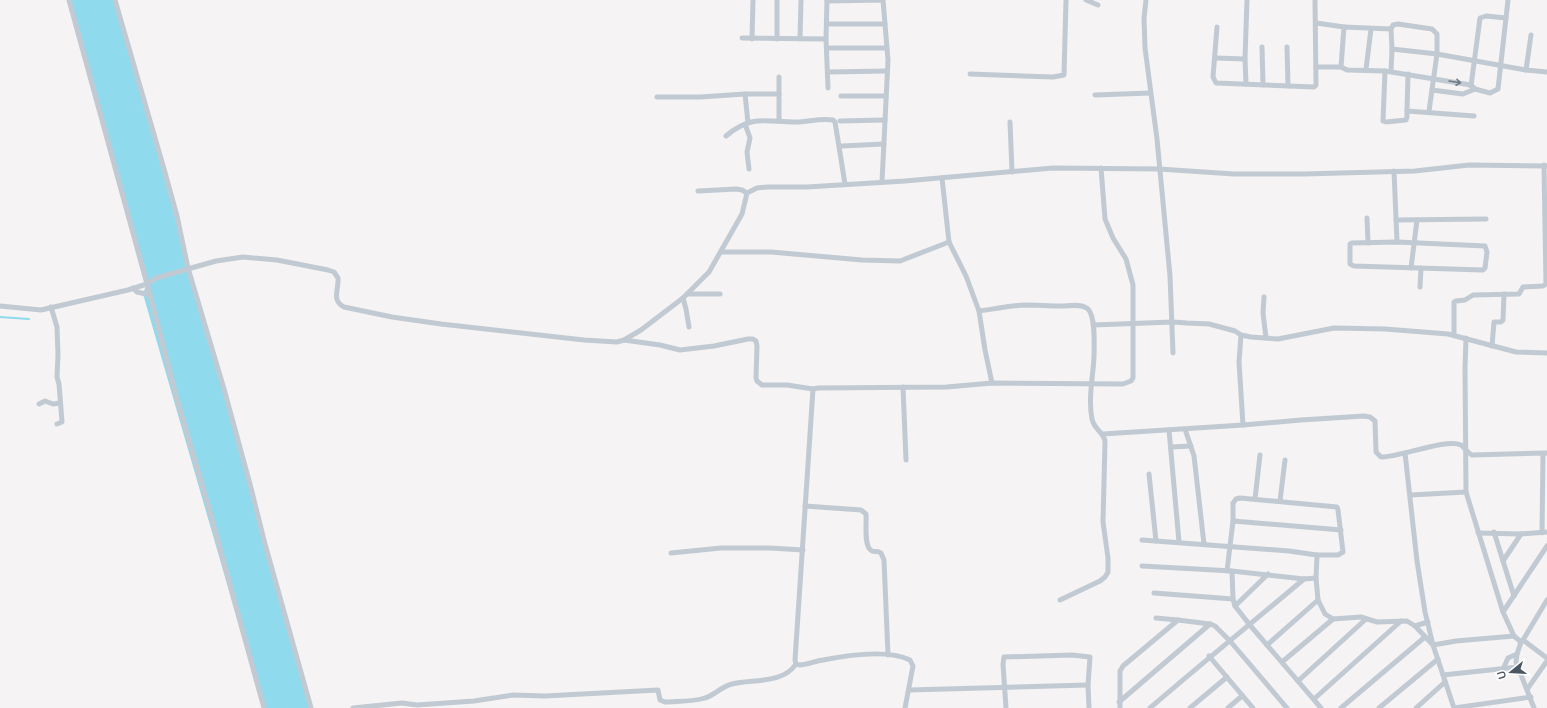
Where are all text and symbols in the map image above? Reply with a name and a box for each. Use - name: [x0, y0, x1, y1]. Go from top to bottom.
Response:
- one-way arrow: [1448, 78, 1461, 86]
- north arrow: [1491, 652, 1531, 692]
- text: U: [1494, 669, 1509, 681]

